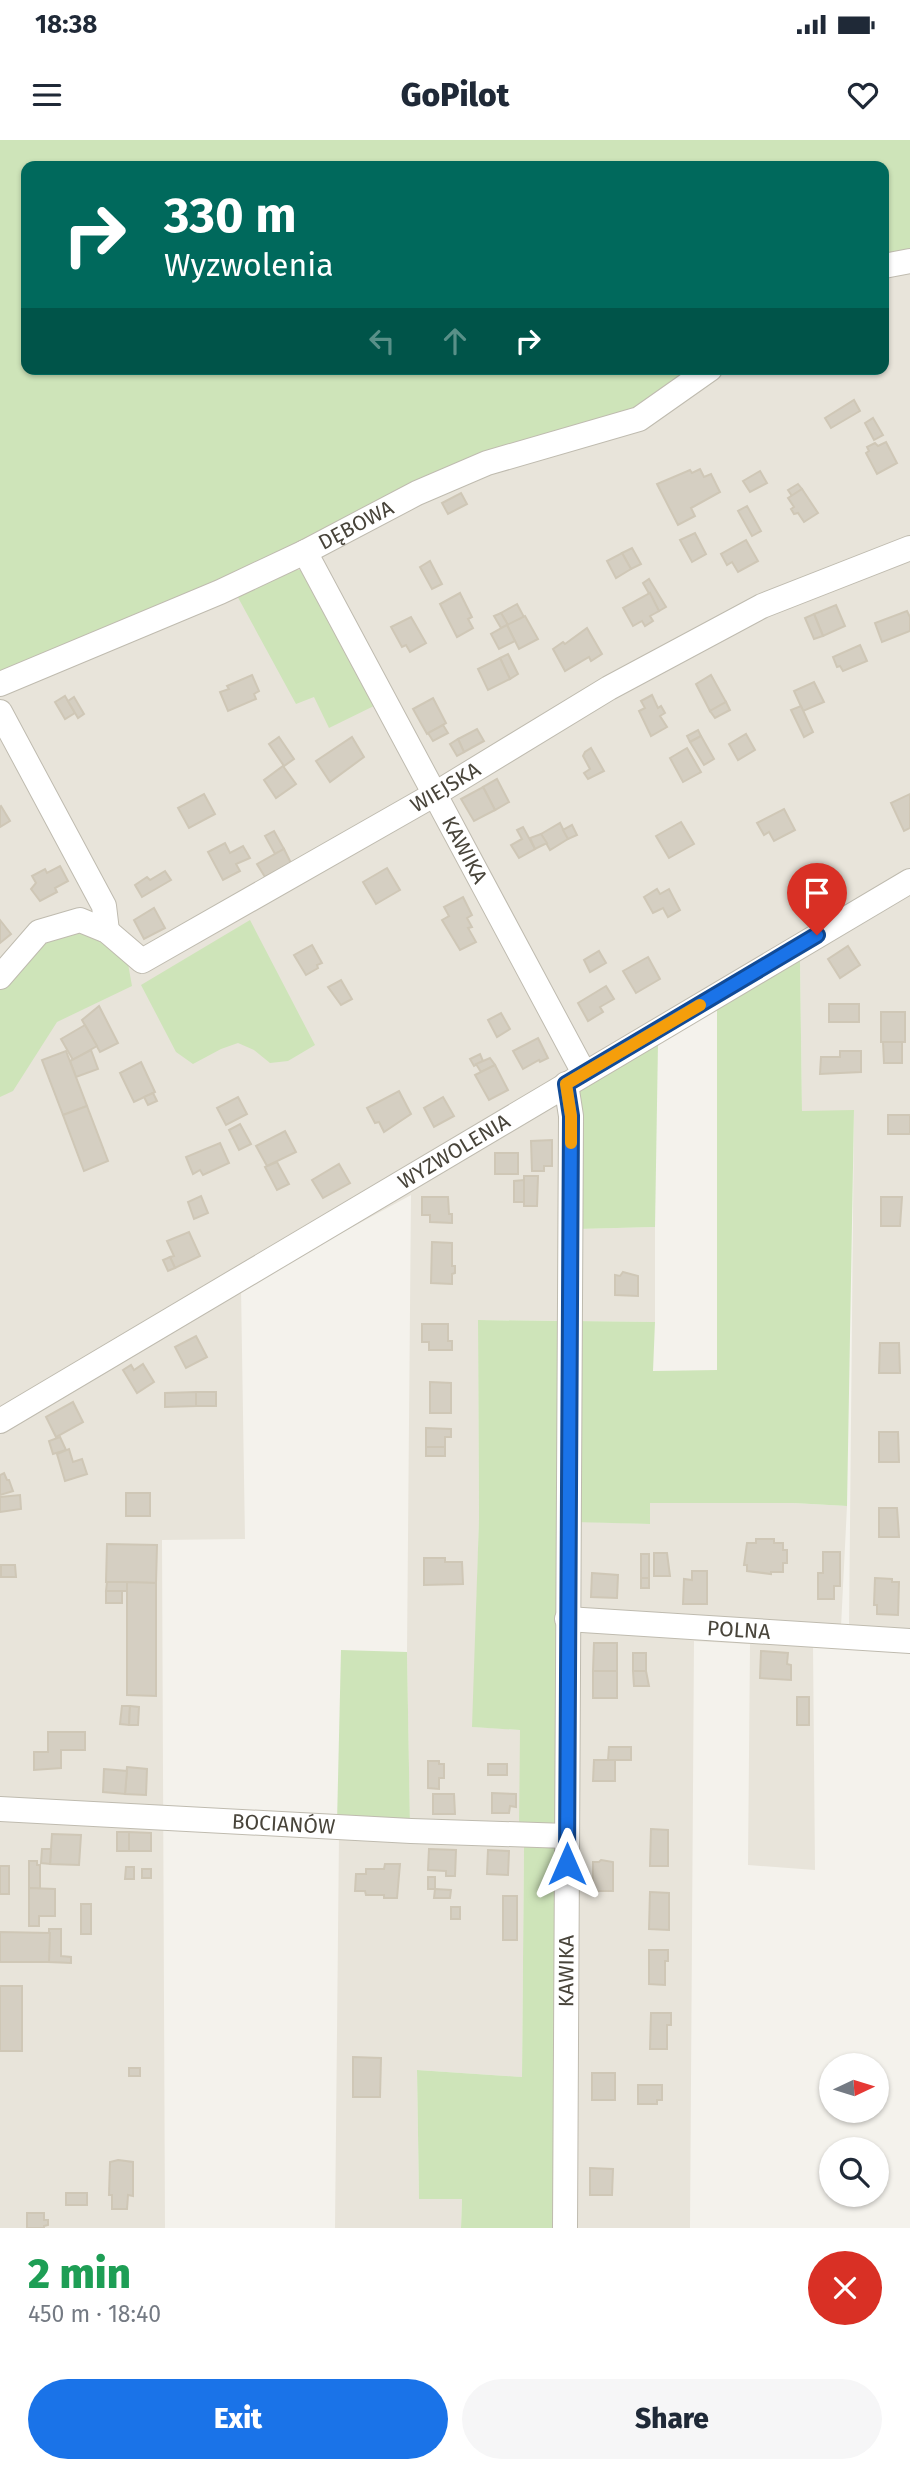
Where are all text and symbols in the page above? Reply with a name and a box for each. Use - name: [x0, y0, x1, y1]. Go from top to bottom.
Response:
- text: 18:38: [35, 9, 97, 40]
- icon: menu: [28, 76, 66, 114]
- text: GoPilot: [401, 76, 509, 114]
- icon: heart: [844, 76, 882, 114]
- text: 330 m: [164, 186, 297, 245]
- icon: right: [49, 189, 140, 280]
- text: Wyzwolenia: [164, 246, 334, 284]
- icon: left: [363, 322, 401, 360]
- icon: ahead: [436, 322, 474, 360]
- icon: right: [509, 322, 547, 360]
- street label: DĘBOWA: [314, 495, 398, 556]
- street label: WIEJSKA: [406, 757, 485, 818]
- street label: KAWIKA: [436, 812, 493, 888]
- pin: [787, 863, 847, 935]
- icon: arrive: [798, 874, 836, 912]
- street label: WYZWOLENIA: [393, 1108, 515, 1195]
- street label: POLNA: [706, 1615, 771, 1645]
- street label: BOCIANÓW: [231, 1808, 336, 1840]
- position arrow: [530, 1827, 604, 1901]
- street label: KAWIKA: [553, 1935, 580, 2007]
- north arrow: [819, 2053, 889, 2123]
- map controls: [819, 2053, 889, 2207]
- button: search: [819, 2137, 889, 2207]
- text: 2 min: [28, 2249, 131, 2299]
- button: close: [808, 2251, 882, 2325]
- text: 450 m · 18:40: [28, 2300, 161, 2328]
- button: Exit: [28, 2379, 448, 2459]
- button: Share: [462, 2379, 882, 2459]

